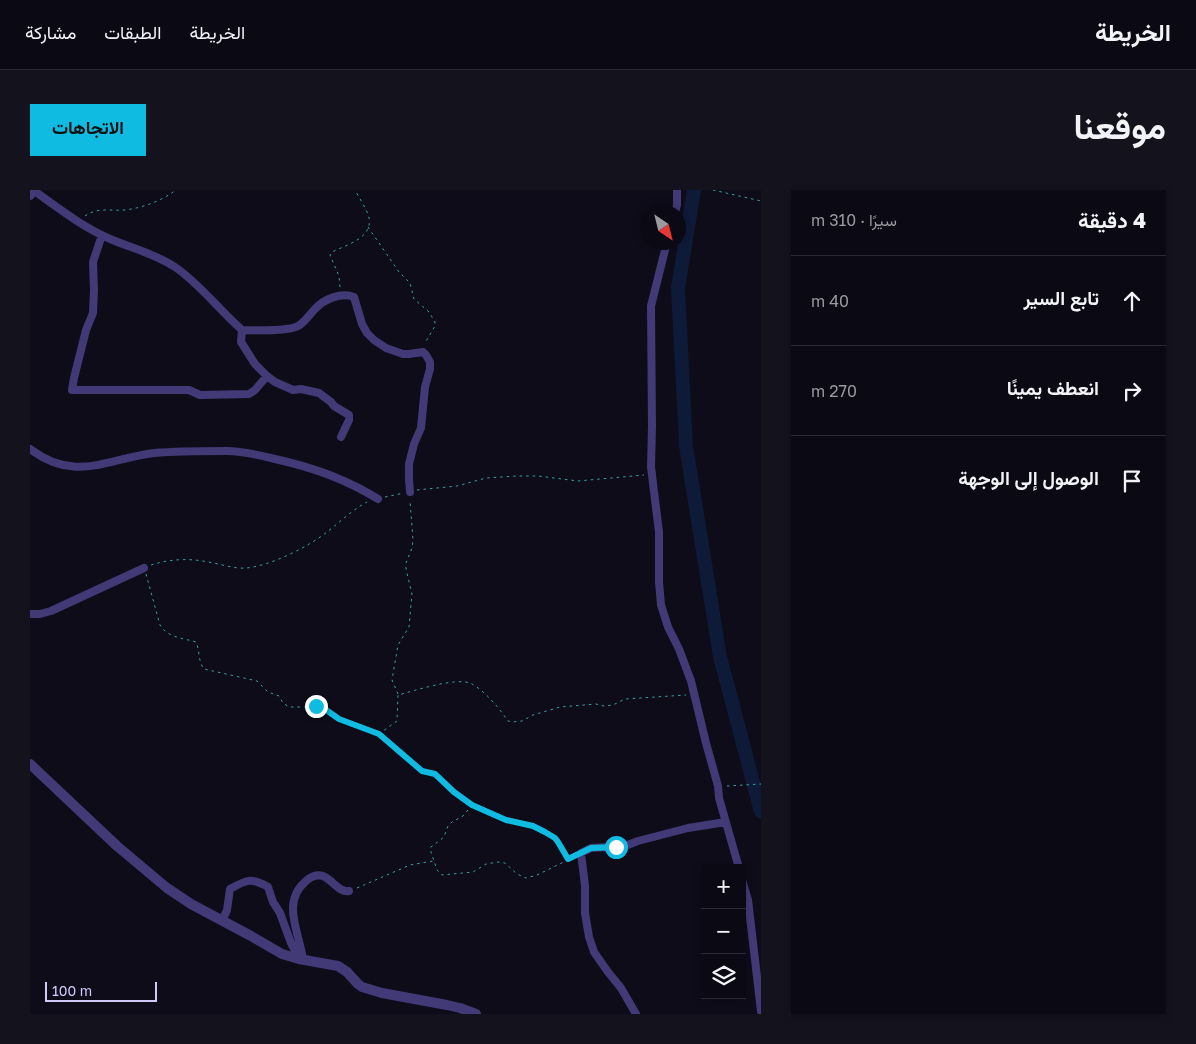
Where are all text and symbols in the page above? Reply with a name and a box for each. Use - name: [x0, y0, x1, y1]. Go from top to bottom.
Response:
- text: الخريطة: [1095, 17, 1171, 46]
- text: مشاركة: [25, 21, 76, 43]
- text: الطبقات: [104, 21, 161, 43]
- text: الخريطة: [189, 21, 245, 43]
- button: الاتجاهات: [30, 104, 146, 156]
- text: موقعنا: [1073, 105, 1166, 147]
- north arrow: [641, 205, 686, 250]
- text: 4 دقيقة: [1078, 207, 1146, 233]
- text: سيرًا · 310 m: [811, 210, 897, 230]
- text: تابع السير: [1023, 286, 1099, 309]
- icon: ahead: [1118, 287, 1146, 315]
- text: 40 m: [811, 291, 849, 311]
- text: انعطف يمينًا: [1007, 376, 1099, 399]
- icon: right: [1118, 377, 1146, 405]
- text: 270 m: [811, 381, 857, 401]
- text: الوصول إلى الوجهة: [958, 466, 1099, 489]
- icon: arrive: [1118, 467, 1146, 495]
- route end: [305, 695, 328, 718]
- route start: [605, 836, 628, 859]
- map controls: [701, 864, 746, 999]
- button: +: [701, 864, 746, 909]
- button: −: [701, 909, 746, 954]
- button: layers: [701, 954, 746, 999]
- scale bar: [45, 979, 158, 1002]
- text: 100 m: [52, 982, 92, 999]

